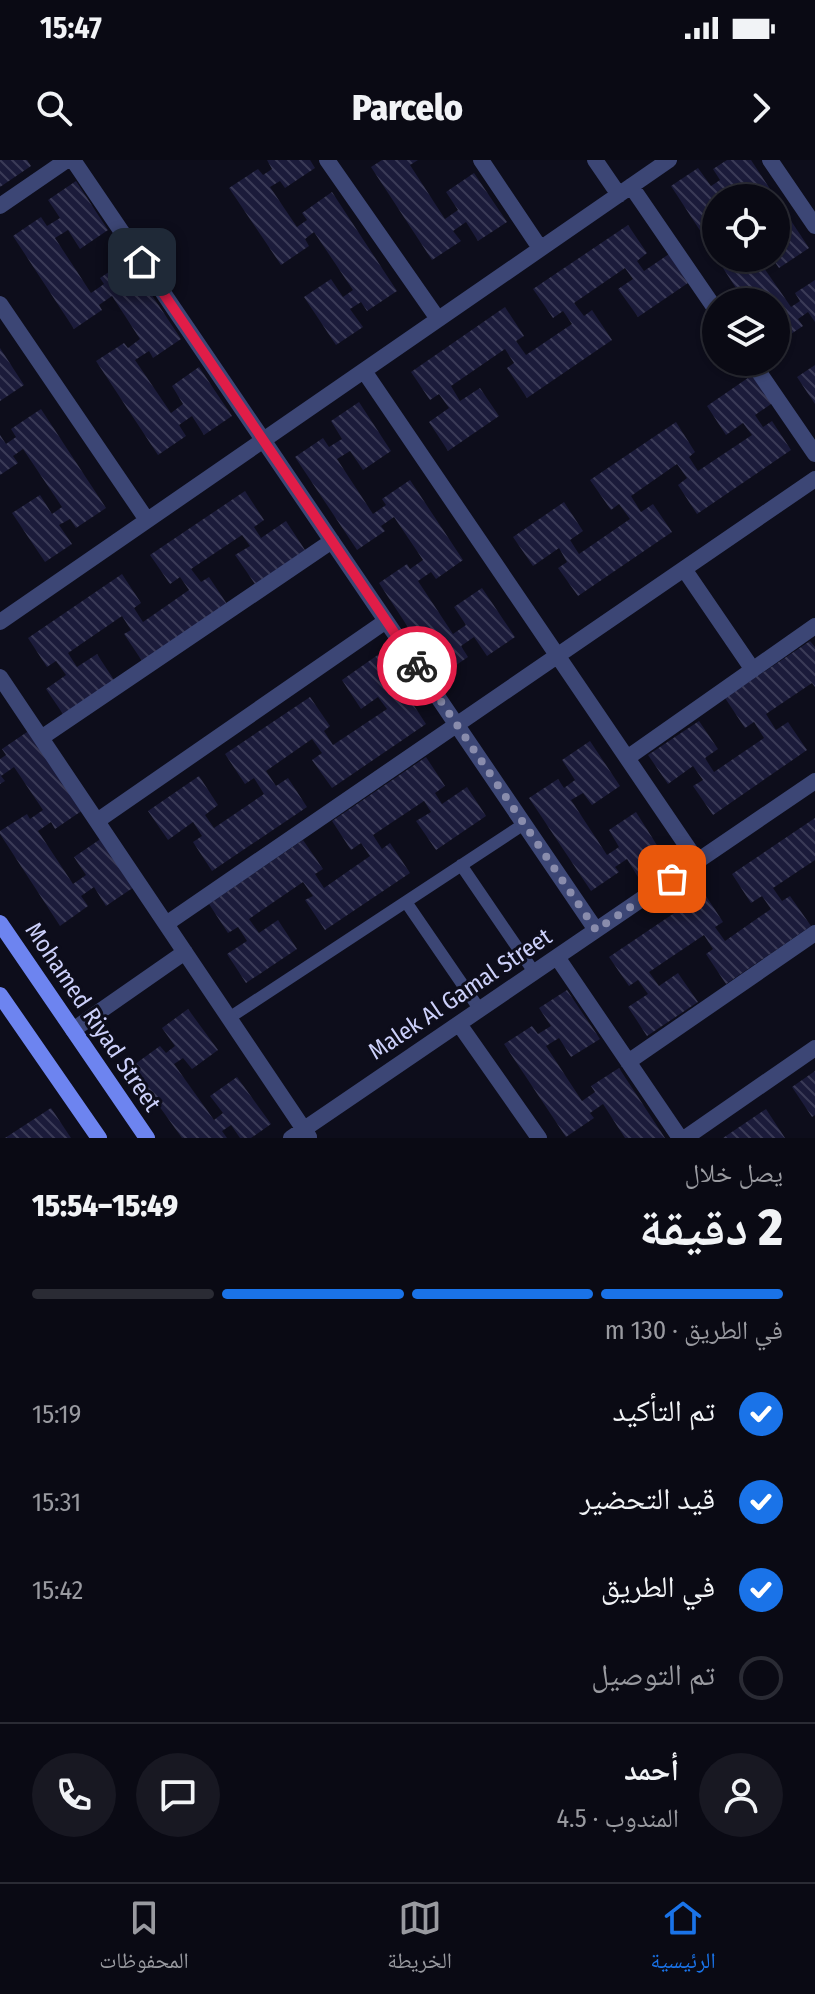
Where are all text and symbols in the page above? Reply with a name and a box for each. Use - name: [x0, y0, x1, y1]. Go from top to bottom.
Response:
- text: 15:47: [40, 10, 102, 46]
- icon: search: [32, 86, 76, 130]
- text: Parcelo: [352, 86, 463, 130]
- icon: forward: [739, 86, 783, 130]
- map controls: [702, 184, 790, 376]
- button: locate: [702, 184, 790, 272]
- pin: [108, 228, 176, 296]
- icon: home: [120, 240, 164, 284]
- button: layers: [702, 288, 790, 376]
- courier: [377, 626, 457, 706]
- icon: bike: [395, 644, 439, 688]
- pin: [638, 845, 706, 913]
- icon: bag: [650, 857, 694, 901]
- street label: Mohamed Riyad Street: [19, 917, 167, 1117]
- street label: Malek Al Gamal Street: [363, 922, 557, 1066]
- text: يصل خلال: [685, 1158, 783, 1189]
- text: 15:49–15:54: [32, 1188, 178, 1224]
- text: 2 دقيقة: [639, 1196, 783, 1259]
- text: في الطريق · 130 m: [605, 1315, 783, 1346]
- icon: check: [739, 1392, 783, 1436]
- text: تم التأكيد: [612, 1393, 715, 1429]
- text: 15:19: [32, 1399, 81, 1430]
- icon: check: [739, 1480, 783, 1524]
- text: قيد التحضير: [580, 1481, 715, 1517]
- text: 15:31: [32, 1487, 81, 1518]
- icon: check: [739, 1568, 783, 1612]
- text: في الطريق: [601, 1569, 715, 1605]
- text: 15:42: [32, 1575, 83, 1606]
- text: تم التوصيل: [591, 1657, 715, 1693]
- text: أحمد: [624, 1752, 679, 1788]
- button: phone: [32, 1753, 116, 1837]
- button: chat: [136, 1753, 220, 1837]
- button: person: [699, 1753, 783, 1837]
- text: المندوب · 4.5: [556, 1803, 679, 1834]
- tab: المحفوظات: [99, 1896, 189, 1982]
- tab: الخريطة: [387, 1896, 452, 1982]
- tab: الرئيسية: [651, 1896, 716, 1982]

